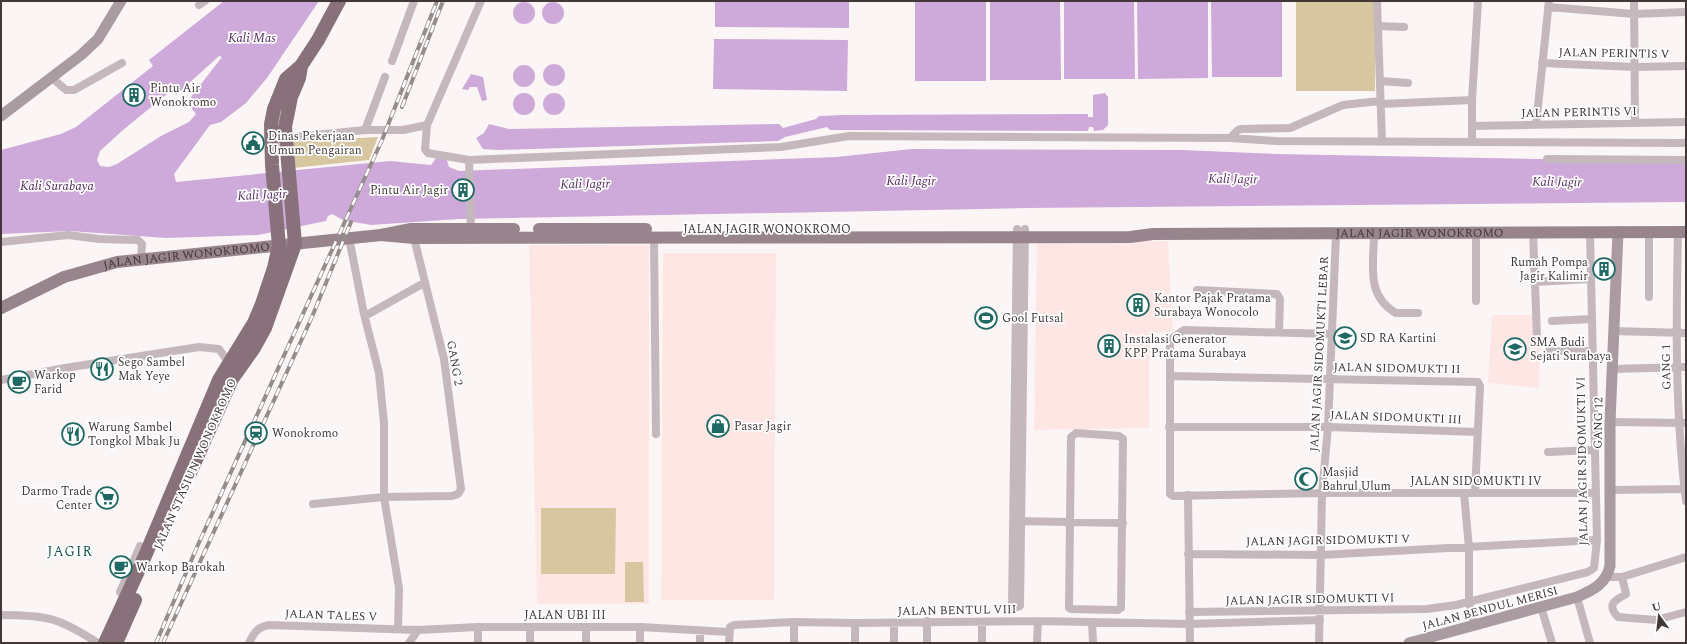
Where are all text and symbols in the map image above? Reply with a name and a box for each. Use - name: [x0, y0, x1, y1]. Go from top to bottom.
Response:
- water label: Kali Mas: [228, 28, 276, 48]
- street label: JALAN PERINTIS V: [1558, 43, 1670, 64]
- place label: Pintu Air Wonokromo: [150, 79, 216, 112]
- building icon: Pintu Air Wonokromo: [121, 82, 147, 108]
- street label: JALAN PERINTIS VI: [1521, 102, 1637, 123]
- place label: Dinas Pekerjaan Umum Pengairan: [268, 127, 362, 160]
- public building icon: Dinas Pekerjaan Umum Pengairan: [240, 130, 266, 156]
- water label: Kali Jagir: [1208, 169, 1258, 189]
- water label: Kali Jagir: [886, 171, 936, 191]
- water label: Kali Jagir: [1532, 172, 1582, 192]
- water label: Kali Jagir: [560, 174, 611, 194]
- water label: Kali Surabaya: [20, 176, 94, 196]
- building icon: Pintu Air Jagir: [450, 177, 476, 203]
- place label: Pintu Air Jagir: [370, 181, 448, 200]
- water label: Kali Jagir: [237, 184, 288, 206]
- street label: JALAN JAGIR WONOKROMO: [683, 220, 851, 239]
- street label: JALAN JAGIR WONOKROMO: [1336, 224, 1504, 243]
- street label: JALAN JAGIR WONOKROMO: [101, 237, 271, 275]
- place label: Rumah Pompa Jagir Kalimir: [1510, 253, 1588, 286]
- street label: JALAN JAGIR SIDOMUKTI LEBAR: [1305, 256, 1334, 452]
- building icon: Rumah Pompa Jagir Kalimir: [1591, 256, 1617, 282]
- place label: Kantor Pajak Pratama Surabaya Wonocolo: [1154, 289, 1271, 322]
- building icon: Kantor Pajak Pratama Surabaya Wonocolo: [1125, 292, 1151, 318]
- sports icon: Gool Futsal: [973, 305, 999, 331]
- place label: Gool Futsal: [1002, 309, 1064, 328]
- school or university icon: SD RA Kartini: [1332, 325, 1358, 351]
- place label: SD RA Kartini: [1360, 329, 1437, 348]
- place label: Instalasi Generator KPP Pratama Surabaya: [1124, 330, 1247, 363]
- building icon: Instalasi Generator KPP Pratama Surabaya: [1096, 333, 1122, 359]
- place label: SMA Budi Sejati Surabaya: [1530, 333, 1611, 366]
- school or university icon: SMA Budi Sejati Surabaya: [1502, 336, 1528, 362]
- street label: GANG 2: [441, 339, 468, 387]
- street label: GANG 1: [1657, 344, 1676, 390]
- place label: Sego Sambel Mak Yeye: [118, 353, 185, 386]
- restaurant icon: Sego Sambel Mak Yeye: [89, 356, 115, 382]
- street label: JALAN SIDOMUKTI II: [1333, 358, 1461, 379]
- place label: Warkop Farid: [34, 366, 76, 399]
- cafe icon: Warkop Farid: [6, 369, 32, 395]
- street label: JALAN STASIUN WONOKROMO: [149, 375, 242, 553]
- street label: JALAN JAGIR SIDOMUKTI VI: [1572, 376, 1593, 546]
- street label: GANG 12: [1589, 397, 1608, 449]
- street label: JALAN SIDOMUKTI III: [1330, 406, 1462, 429]
- shop icon: Pasar Jagir: [705, 413, 731, 439]
- place label: Pasar Jagir: [734, 417, 792, 436]
- place label: Warung Sambel Tongkol Mbak Ju: [88, 418, 180, 451]
- station icon: Wonokromo: [243, 420, 269, 446]
- restaurant icon: Warung Sambel Tongkol Mbak Ju: [60, 421, 86, 447]
- place label: Wonokromo: [272, 424, 338, 443]
- place label: Masjid Bahrul Ulum: [1322, 463, 1391, 496]
- mosque icon: Masjid Bahrul Ulum: [1293, 466, 1319, 492]
- street label: JALAN SIDOMUKTI IV: [1410, 472, 1542, 491]
- place label: Darmo Trade Center: [21, 482, 92, 515]
- supermarket icon: Darmo Trade Center: [94, 485, 120, 511]
- street label: JALAN JAGIR SIDOMUKTI V: [1246, 530, 1410, 551]
- district label: JAGIR: [47, 541, 93, 562]
- cafe icon: Warkop Barokah: [108, 554, 134, 580]
- place label: Warkop Barokah: [136, 558, 225, 577]
- street label: JALAN BENDUL MERISI: [1420, 581, 1560, 636]
- street label: JALAN JAGIR SIDOMUKTI VI: [1225, 589, 1395, 610]
- north arrow: [1639, 596, 1679, 636]
- text: U: [1650, 597, 1663, 616]
- street label: JALAN BENTUL VIII: [897, 600, 1017, 621]
- street label: JALAN TALES V: [284, 604, 378, 627]
- street label: JALAN UBI III: [524, 606, 606, 625]

